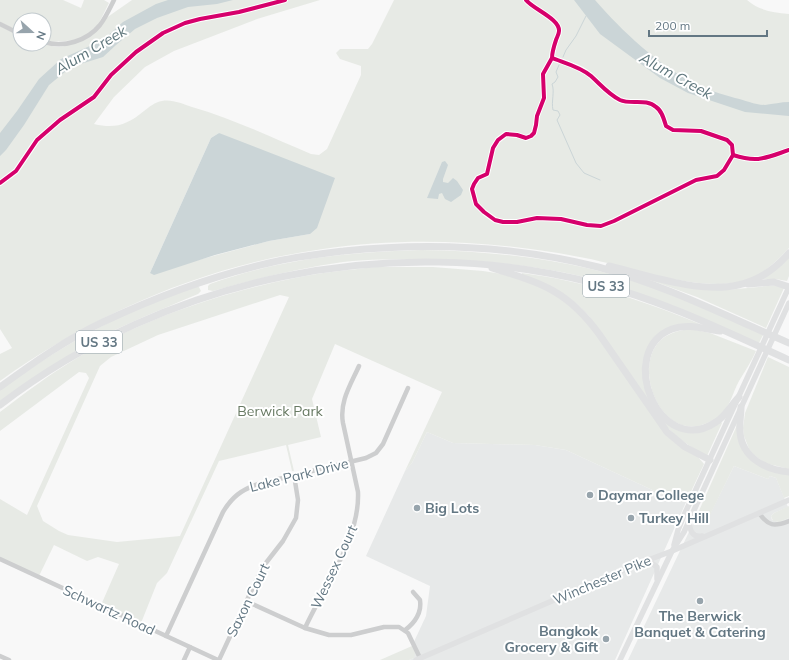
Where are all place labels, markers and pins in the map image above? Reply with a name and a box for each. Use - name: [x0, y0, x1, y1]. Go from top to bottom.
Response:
- place label: Daymar College: [598, 486, 705, 504]
- marker: Daymar College: [585, 490, 595, 500]
- place label: Big Lots: [425, 499, 479, 517]
- marker: Big Lots: [412, 503, 422, 513]
- place label: Turkey Hill: [639, 509, 709, 527]
- marker: Turkey Hill: [626, 513, 636, 523]
- marker: The Berwick Banquet & Catering: [695, 596, 705, 606]
- place label: The Berwick Banquet & Catering: [634, 607, 766, 641]
- place label: Bangkok Grocery & Gift: [504, 622, 599, 656]
- marker: Bangkok Grocery & Gift: [601, 634, 611, 644]

